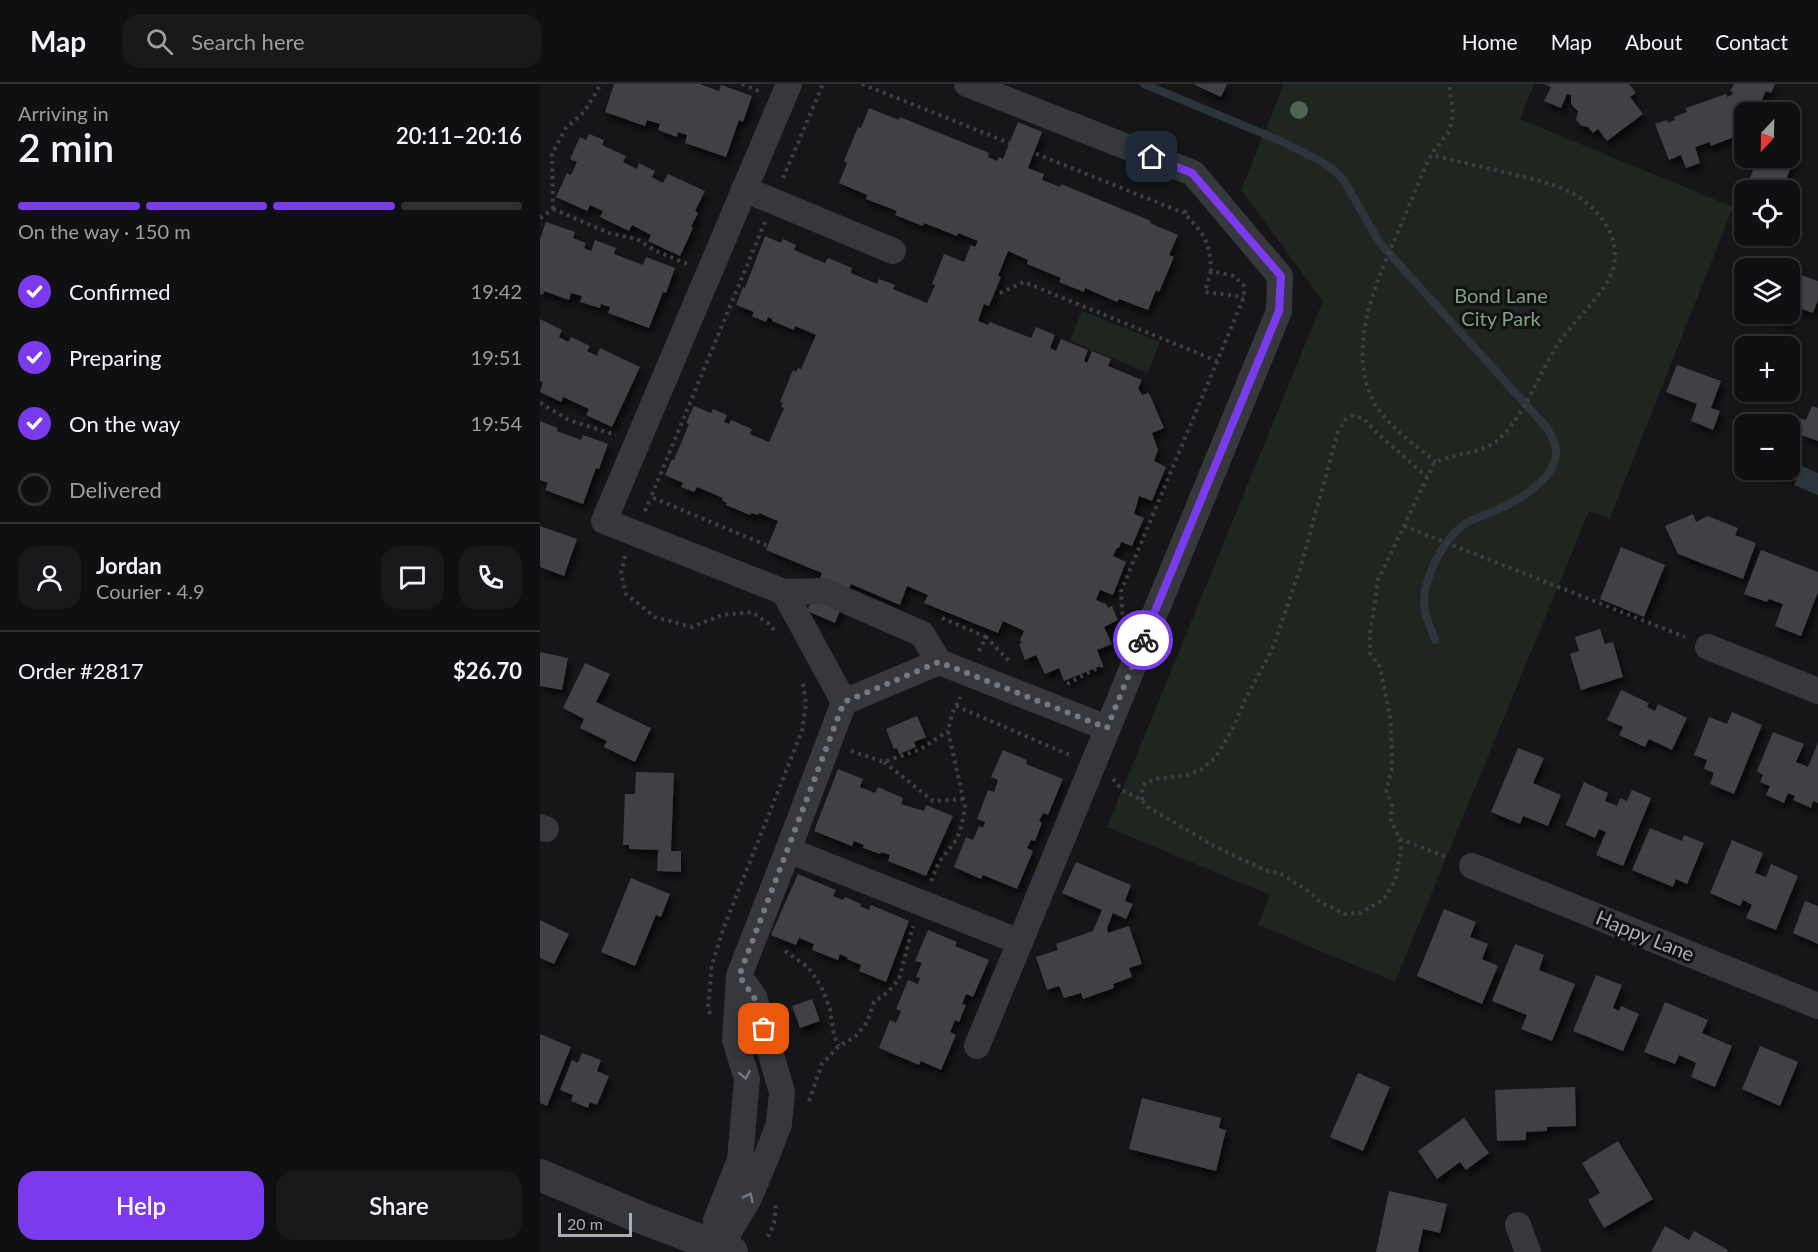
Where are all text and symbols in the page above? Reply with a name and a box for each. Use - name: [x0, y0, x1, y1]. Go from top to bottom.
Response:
- search box: [122, 14, 542, 68]
- text: Map: [30, 24, 86, 58]
- icon: search: [143, 25, 176, 58]
- text: Search here: [191, 28, 305, 55]
- text: Home: [1462, 29, 1518, 54]
- text: Map: [1551, 29, 1592, 54]
- text: About: [1625, 29, 1682, 54]
- text: Contact: [1715, 29, 1788, 54]
- text: Arriving in: [18, 101, 109, 125]
- north arrow: [1734, 102, 1800, 168]
- map controls: [1734, 102, 1800, 480]
- text: 20:11–20:16: [396, 122, 522, 149]
- text: 2 min: [18, 124, 114, 170]
- pin: [1126, 131, 1177, 182]
- icon: home: [1135, 140, 1168, 173]
- button: locate: [1734, 180, 1800, 246]
- text: On the way · 150 m: [18, 219, 191, 243]
- button: layers: [1734, 258, 1800, 324]
- icon: check: [18, 275, 51, 308]
- text: Confirmed: [69, 278, 171, 305]
- text: 19:42: [471, 279, 522, 303]
- park label: Bond Lane City Park: [1454, 283, 1548, 330]
- button: +: [1734, 336, 1800, 402]
- icon: check: [18, 341, 51, 374]
- text: Preparing: [69, 344, 161, 371]
- text: 19:51: [471, 345, 522, 369]
- icon: check: [18, 407, 51, 440]
- text: On the way: [69, 410, 180, 437]
- text: 19:54: [471, 411, 522, 435]
- button: −: [1734, 414, 1800, 480]
- text: Delivered: [69, 476, 162, 503]
- button: person: [18, 546, 81, 609]
- button: chat: [381, 546, 444, 609]
- button: phone: [459, 546, 522, 609]
- text: Jordan: [96, 552, 162, 579]
- text: Courier · 4.9: [96, 579, 205, 603]
- courier: [1113, 610, 1173, 670]
- icon: bike: [1127, 624, 1160, 657]
- text: Order #2817: [18, 657, 144, 684]
- text: $26.70: [453, 657, 522, 684]
- street label: Happy Lane: [1593, 904, 1698, 966]
- pin: [738, 1003, 789, 1054]
- icon: bag: [747, 1012, 780, 1045]
- one-way arrow: [738, 1070, 750, 1080]
- button: Help: [18, 1171, 264, 1240]
- button: Share: [276, 1171, 522, 1240]
- one-way arrow: [742, 1193, 753, 1203]
- scale bar: [558, 1210, 632, 1238]
- text: 20 m: [567, 1214, 603, 1233]

